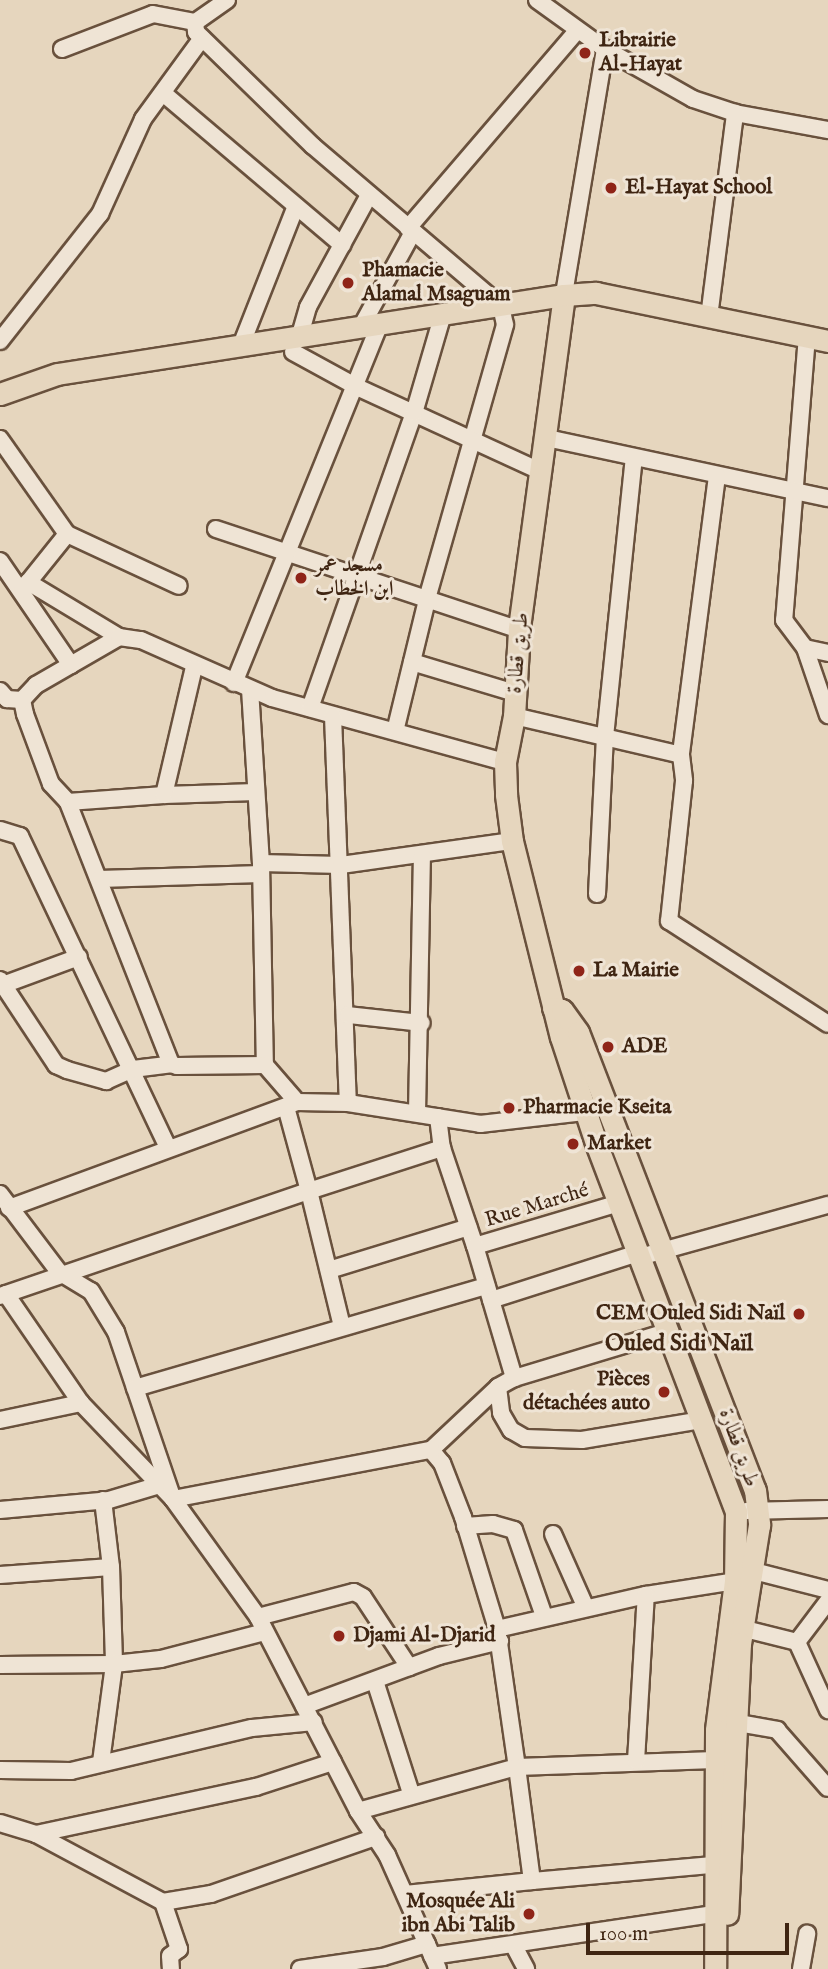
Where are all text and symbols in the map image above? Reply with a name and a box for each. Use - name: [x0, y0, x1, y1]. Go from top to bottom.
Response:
- place label: Librairie Al-Hayat: [599, 28, 682, 78]
- marker: Librairie Al-Hayat: [577, 45, 593, 61]
- place label: El-Hayat School: [625, 175, 772, 201]
- marker: El-Hayat School: [603, 180, 619, 196]
- place label: Phamacie Alamal Msaguam: [362, 258, 510, 308]
- marker: Phamacie Alamal Msaguam: [340, 275, 356, 291]
- place label: مسجد عمر ابن الخطاب: [315, 553, 394, 603]
- marker: مسجد عمر ابن الخطاب: [293, 570, 309, 586]
- street label: طريق قطارة: [503, 611, 535, 695]
- place label: La Mairie: [593, 958, 679, 984]
- marker: La Mairie: [571, 963, 587, 979]
- place label: ADE: [622, 1034, 667, 1060]
- marker: ADE: [600, 1039, 616, 1055]
- place label: Pharmacie Kseita: [523, 1095, 671, 1121]
- marker: Pharmacie Kseita: [501, 1100, 517, 1116]
- place label: Market: [587, 1131, 651, 1157]
- marker: Market: [565, 1136, 581, 1152]
- street label: Rue Marché: [482, 1178, 592, 1234]
- place label: CEM Ouled Sidi Naïl: [596, 1301, 785, 1327]
- marker: CEM Ouled Sidi Naïl: [791, 1306, 807, 1322]
- district label: Ouled Sidi Naïl: [605, 1330, 753, 1358]
- place label: Pièces détachées auto: [523, 1367, 650, 1417]
- marker: Pièces détachées auto: [656, 1384, 672, 1400]
- street label: طريق قطارة: [712, 1405, 764, 1491]
- place label: Djami Al-Djarid: [353, 1623, 495, 1649]
- marker: Djami Al-Djarid: [331, 1628, 347, 1644]
- place label: Mosquée Ali ibn Abi Talib: [402, 1889, 515, 1939]
- marker: Mosquée Ali ibn Abi Talib: [521, 1906, 537, 1922]
- scale bar: [590, 1910, 793, 1954]
- text: 100 m: [599, 1921, 648, 1948]

